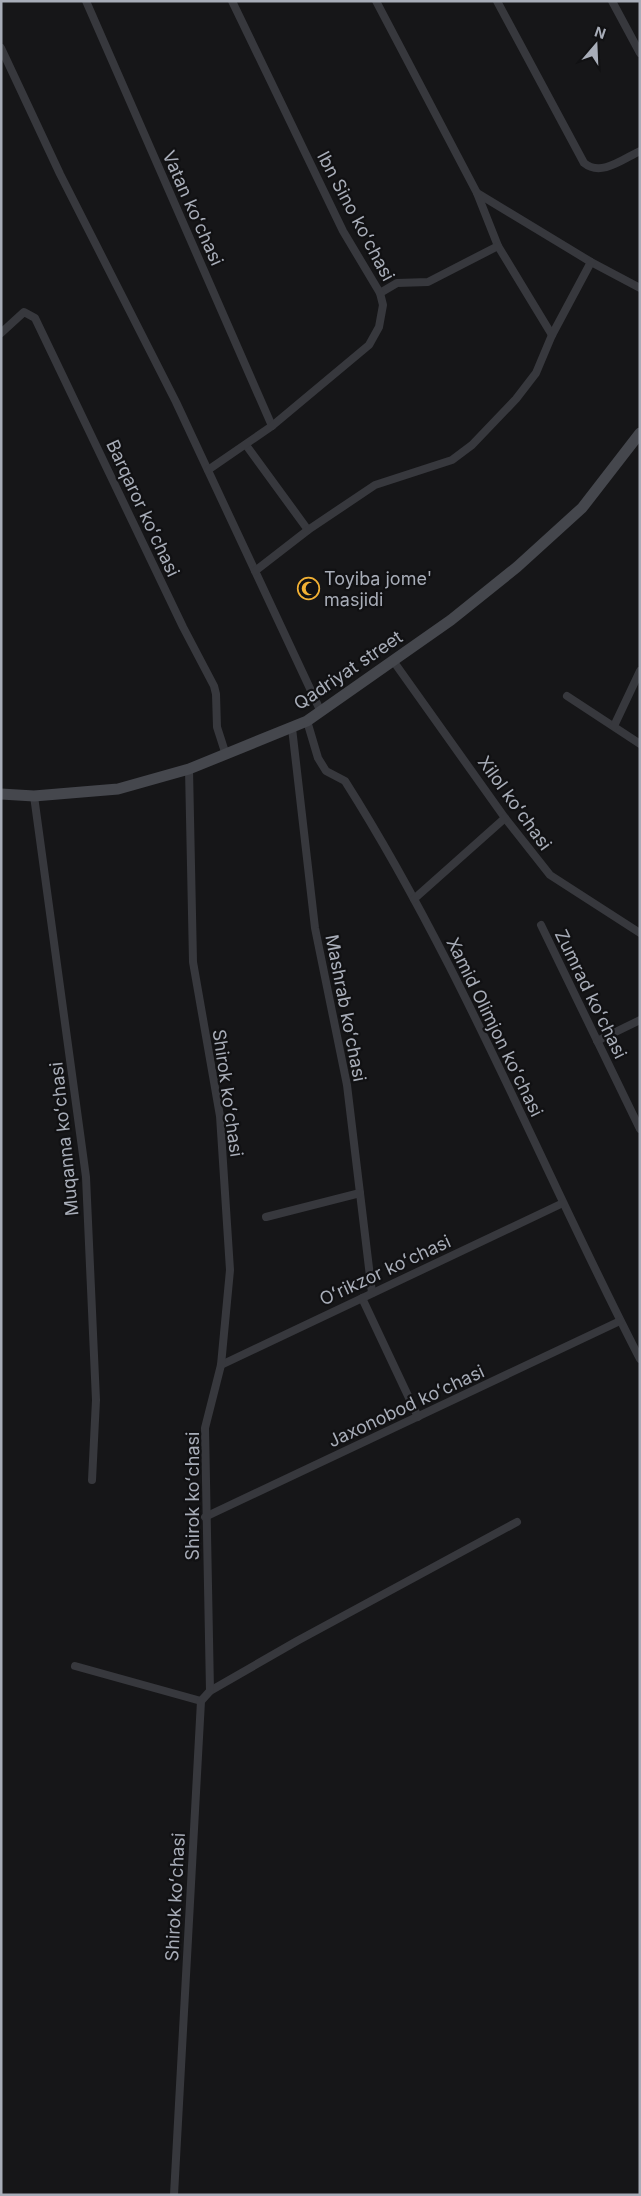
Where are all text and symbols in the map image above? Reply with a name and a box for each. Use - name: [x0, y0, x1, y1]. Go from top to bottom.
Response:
- north arrow: [571, 20, 621, 70]
- text: N: [593, 22, 608, 42]
- street label: Vatan koʻchasi: [158, 147, 228, 269]
- street label: Ibn Sino koʻchasi: [313, 148, 399, 284]
- street label: Barqaror koʻchasi: [102, 436, 184, 580]
- place label: Toyiba jome' masjidi: [324, 568, 432, 610]
- mosque icon: Toyiba jome' masjidi: [296, 576, 320, 600]
- street label: Qadriyat street: [290, 626, 406, 714]
- street label: Xilol koʻchasi: [474, 752, 556, 854]
- street label: Zumrad koʻchasi: [551, 926, 631, 1062]
- street label: Mashrab koʻchasi: [321, 933, 371, 1083]
- street label: Xamid Olimjon koʻchasi: [442, 934, 548, 1120]
- street label: Shirok koʻchasi: [209, 1028, 247, 1158]
- street label: Muqanna koʻchasi: [45, 1061, 83, 1217]
- street label: Oʻrikzor koʻchasi: [316, 1230, 454, 1310]
- street label: Jaxonobod koʻchasi: [325, 1361, 487, 1451]
- street label: Shirok koʻchasi: [182, 1432, 203, 1560]
- street label: Shirok koʻchasi: [161, 1832, 189, 1962]

